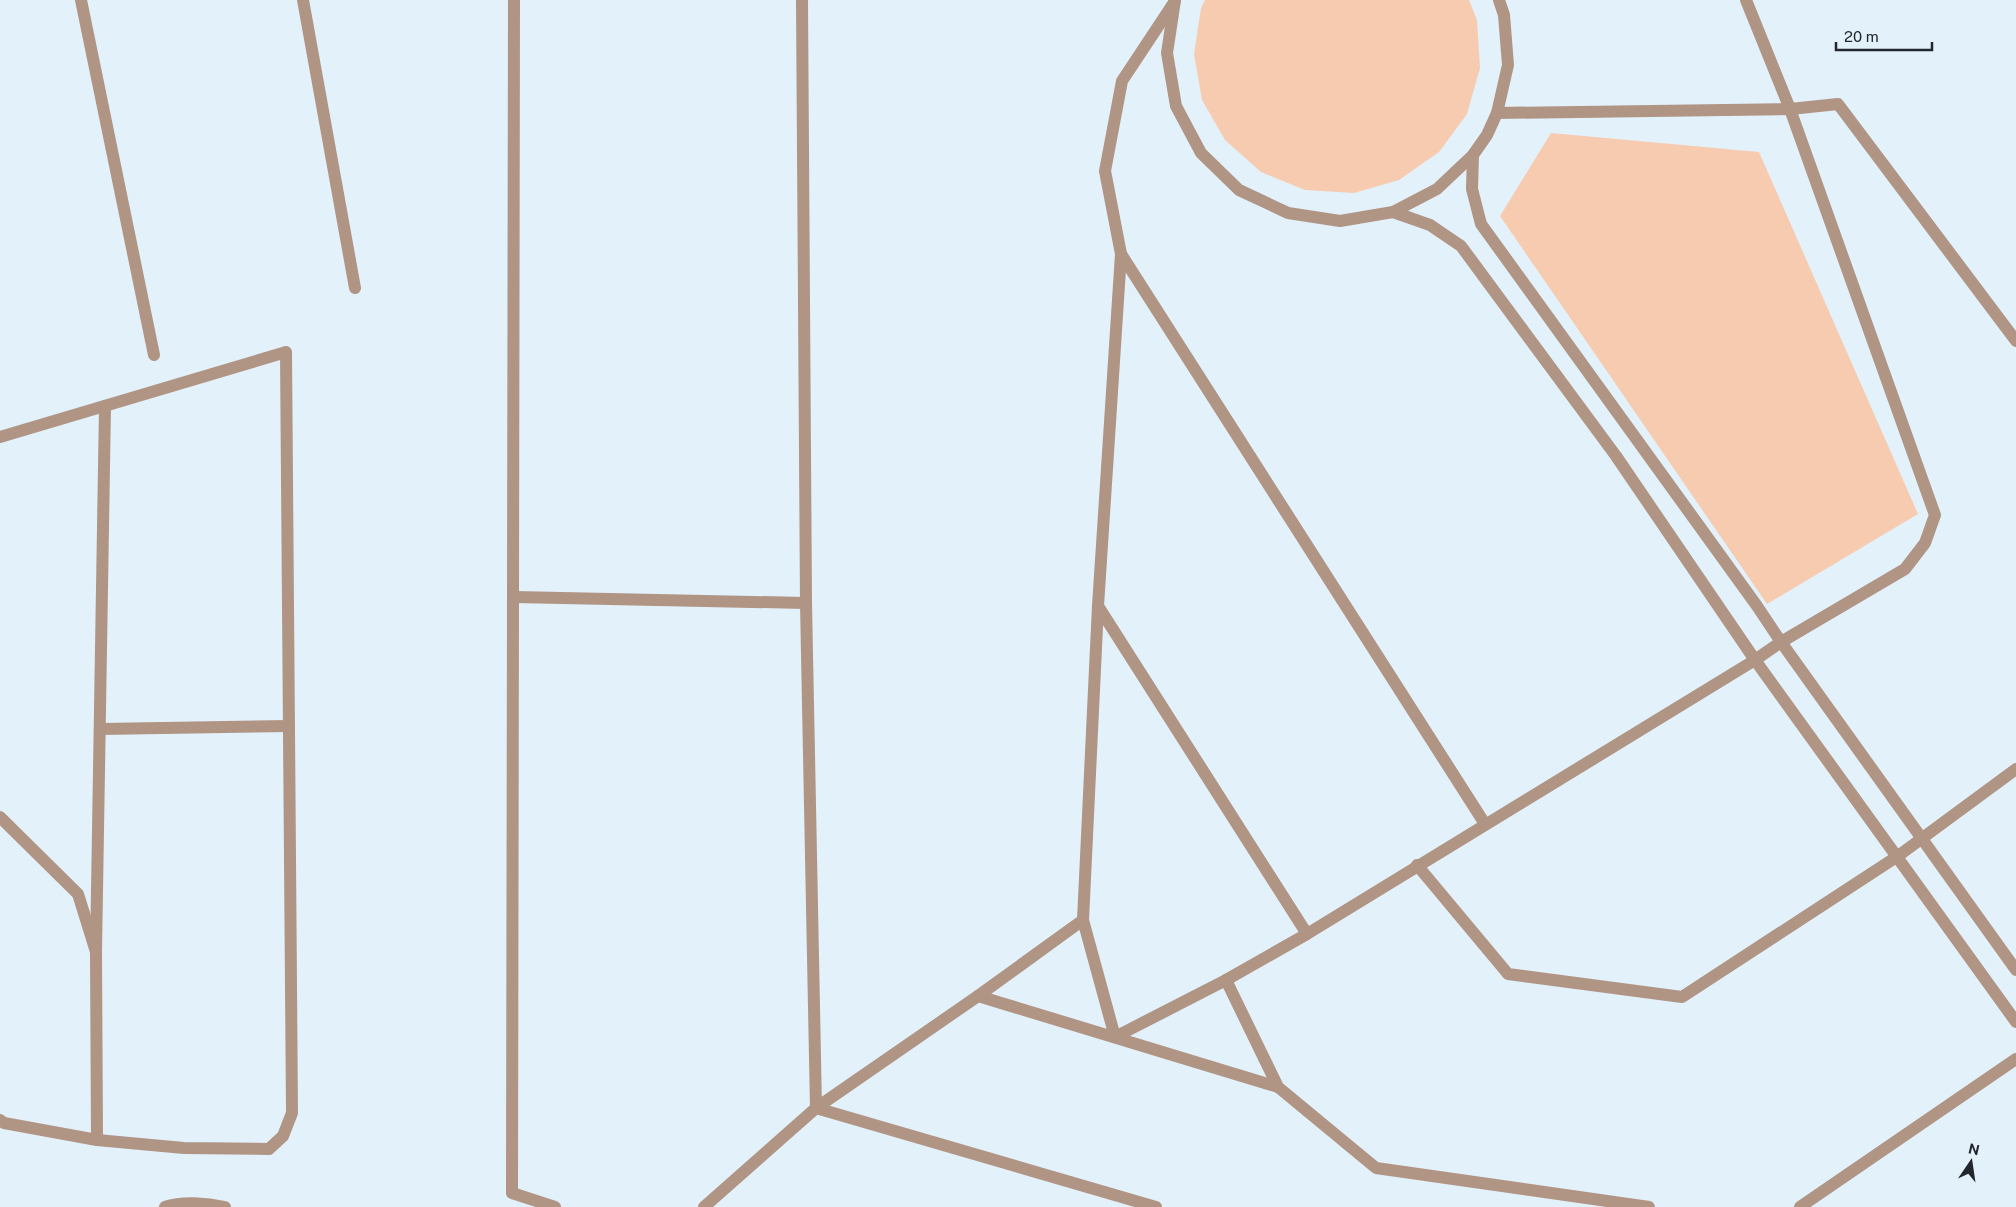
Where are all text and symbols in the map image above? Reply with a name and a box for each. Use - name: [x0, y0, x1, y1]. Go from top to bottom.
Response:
- scale bar: [1836, 20, 1932, 52]
- text: 20 m: [1844, 28, 1879, 45]
- north arrow: [1946, 1137, 1996, 1187]
- text: N: [1967, 1140, 1981, 1158]

